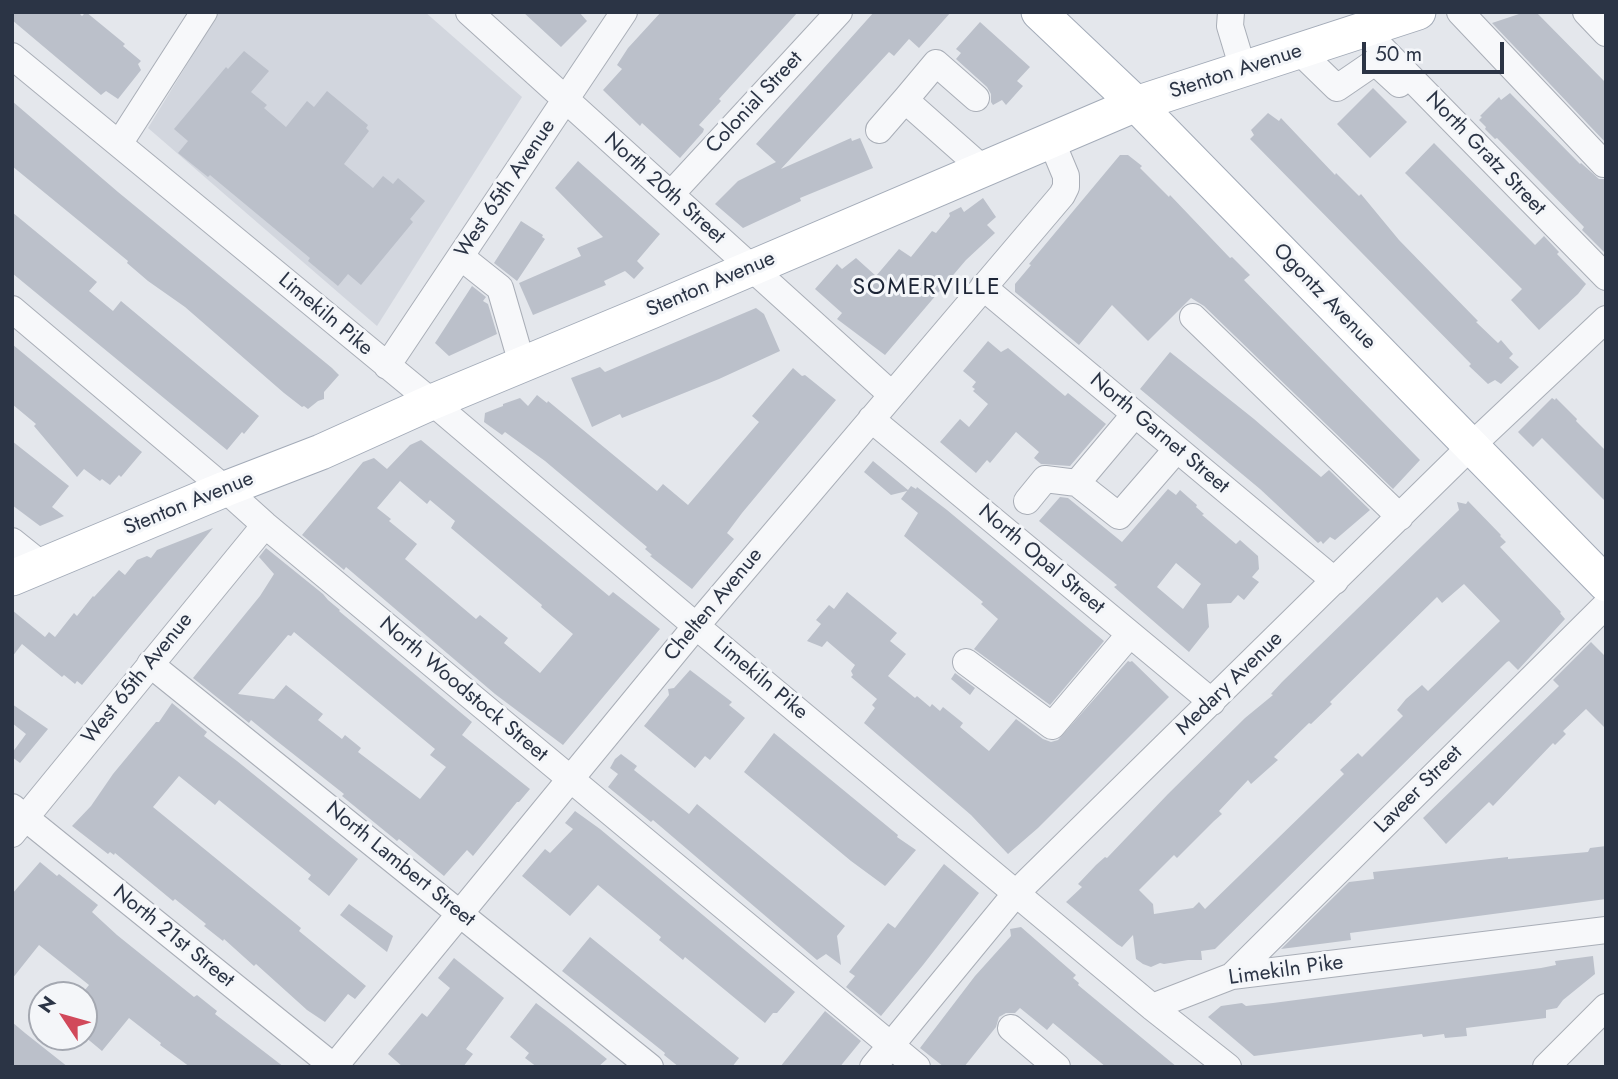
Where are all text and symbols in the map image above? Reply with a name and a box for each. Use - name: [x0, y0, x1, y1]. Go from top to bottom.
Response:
- scale bar: [1366, 28, 1508, 72]
- street label: Stenton Avenue: [1167, 39, 1305, 105]
- text: 50 m: [1375, 39, 1422, 69]
- street label: Colonial Street: [701, 47, 809, 159]
- street label: North Gratz Street: [1420, 87, 1550, 221]
- street label: West 65th Avenue: [450, 115, 562, 263]
- street label: North 20th Street: [598, 128, 730, 250]
- street label: Ogontz Avenue: [1267, 239, 1381, 355]
- street label: Stenton Avenue: [643, 247, 779, 323]
- street label: Limekiln Pike: [273, 268, 377, 362]
- district label: SOMERVILLE: [854, 274, 1000, 302]
- street label: North Garnet Street: [1084, 368, 1234, 500]
- street label: Stenton Avenue: [120, 467, 258, 541]
- street label: North Opal Street: [973, 500, 1109, 620]
- street label: Chelten Avenue: [659, 543, 769, 667]
- street label: West 65th Avenue: [77, 608, 199, 750]
- street label: North Woodstock Street: [374, 612, 552, 768]
- street label: Medary Avenue: [1171, 627, 1289, 741]
- street label: Limekiln Pike: [708, 632, 812, 726]
- street label: Laveer Street: [1370, 741, 1468, 839]
- street label: North Lambert Street: [320, 797, 480, 933]
- street label: North 21st Street: [107, 880, 239, 994]
- street label: Limekiln Pike: [1227, 950, 1345, 992]
- north arrow: [28, 981, 98, 1051]
- text: N: [32, 990, 63, 1019]

